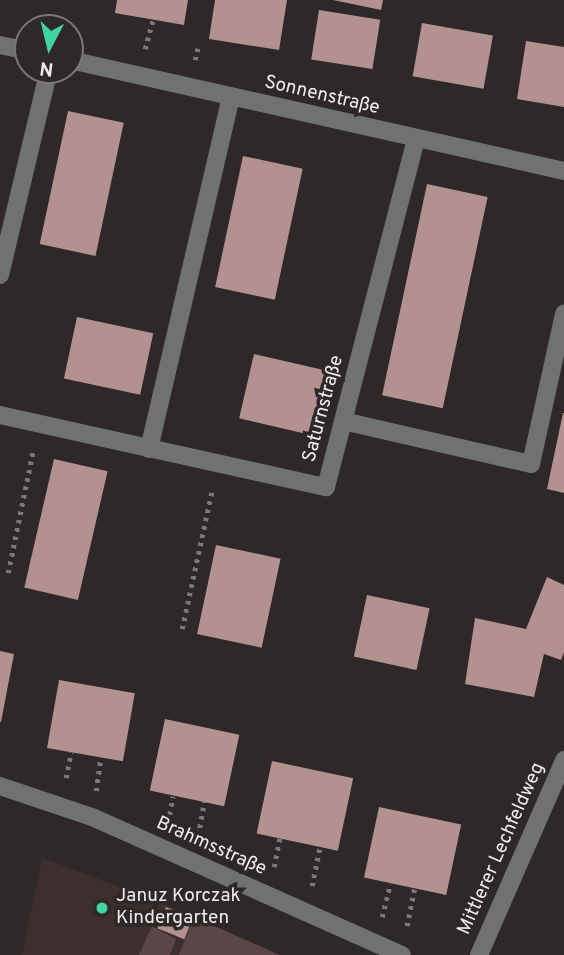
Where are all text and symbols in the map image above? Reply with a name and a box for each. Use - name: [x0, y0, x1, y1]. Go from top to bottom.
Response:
- north arrow: [14, 14, 84, 84]
- text: N: [38, 55, 55, 81]
- street label: Sonnenstraße: [262, 72, 382, 120]
- street label: Saturnstraße: [299, 353, 349, 465]
- street label: Mittlerer Lechfeldweg: [454, 759, 550, 939]
- street label: Brahmsstraße: [152, 813, 270, 881]
- place label: Januz Korczak Kindergarten: [116, 886, 241, 930]
- marker: Januz Korczak Kindergarten: [94, 900, 110, 916]

